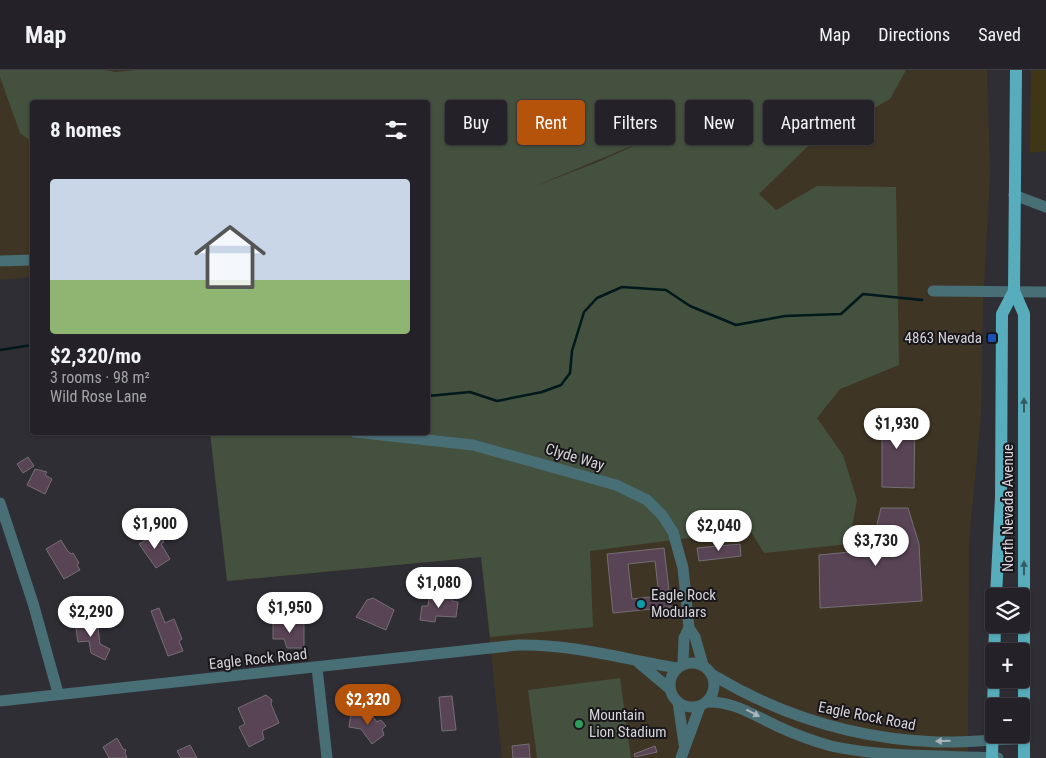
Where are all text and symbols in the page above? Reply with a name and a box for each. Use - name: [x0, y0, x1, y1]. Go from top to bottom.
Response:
- text: Map: [25, 21, 66, 49]
- text: Map: [819, 24, 850, 45]
- text: Directions: [878, 24, 950, 45]
- text: Saved: [978, 24, 1021, 45]
- chip: Buy: [445, 100, 507, 145]
- chip: Rent: [517, 100, 585, 145]
- chip: Filters: [595, 100, 675, 145]
- chip: New: [685, 100, 753, 145]
- chip: Apartment: [763, 100, 874, 145]
- icon: filters: [382, 116, 410, 144]
- text: 8 homes: [50, 118, 121, 142]
- icon: home: [185, 212, 275, 302]
- place label: 4863 Nevada: [905, 329, 982, 347]
- marker: 4863 Nevada: [986, 332, 998, 344]
- text: $2,320/mo: [50, 344, 141, 368]
- text: 3 rooms · 98 m²: [50, 368, 150, 387]
- text: Wild Rose Lane: [50, 387, 147, 406]
- one-way arrow: [1020, 397, 1028, 413]
- pin: $1,930: [856, 408, 938, 450]
- text: $1,930: [875, 414, 919, 433]
- street label: Clyde Way: [543, 440, 607, 474]
- street label: North Nevada Avenue: [999, 444, 1017, 572]
- pin: $1,900: [114, 508, 196, 550]
- pin: $2,040: [678, 510, 760, 552]
- text: $1,900: [133, 514, 177, 533]
- text: $2,040: [697, 516, 741, 535]
- pin: $3,730: [835, 524, 917, 567]
- text: $3,730: [854, 531, 898, 550]
- one-way arrow: [1020, 560, 1028, 576]
- pin: $1,080: [398, 566, 480, 609]
- text: $1,080: [417, 573, 461, 592]
- place label: Eagle Rock Modulars: [651, 586, 716, 621]
- map controls: [985, 588, 1030, 743]
- button: layers: [985, 588, 1030, 633]
- pin: $1,950: [249, 592, 331, 634]
- pin: $2,290: [50, 596, 132, 638]
- text: $1,950: [268, 598, 312, 617]
- marker: Eagle Rock Modulars: [635, 598, 647, 610]
- text: $2,290: [69, 602, 113, 621]
- button: +: [985, 643, 1030, 688]
- street label: Eagle Rock Road: [208, 645, 308, 673]
- pin: $2,320: [327, 684, 409, 726]
- text: $2,320: [346, 690, 390, 709]
- street label: Eagle Rock Road: [817, 698, 917, 734]
- button: −: [985, 698, 1030, 743]
- place label: Mountain Lion Stadium: [589, 706, 667, 741]
- one-way arrow: [746, 709, 760, 718]
- marker: Mountain Lion Stadium: [573, 718, 585, 730]
- one-way arrow: [935, 738, 951, 746]

